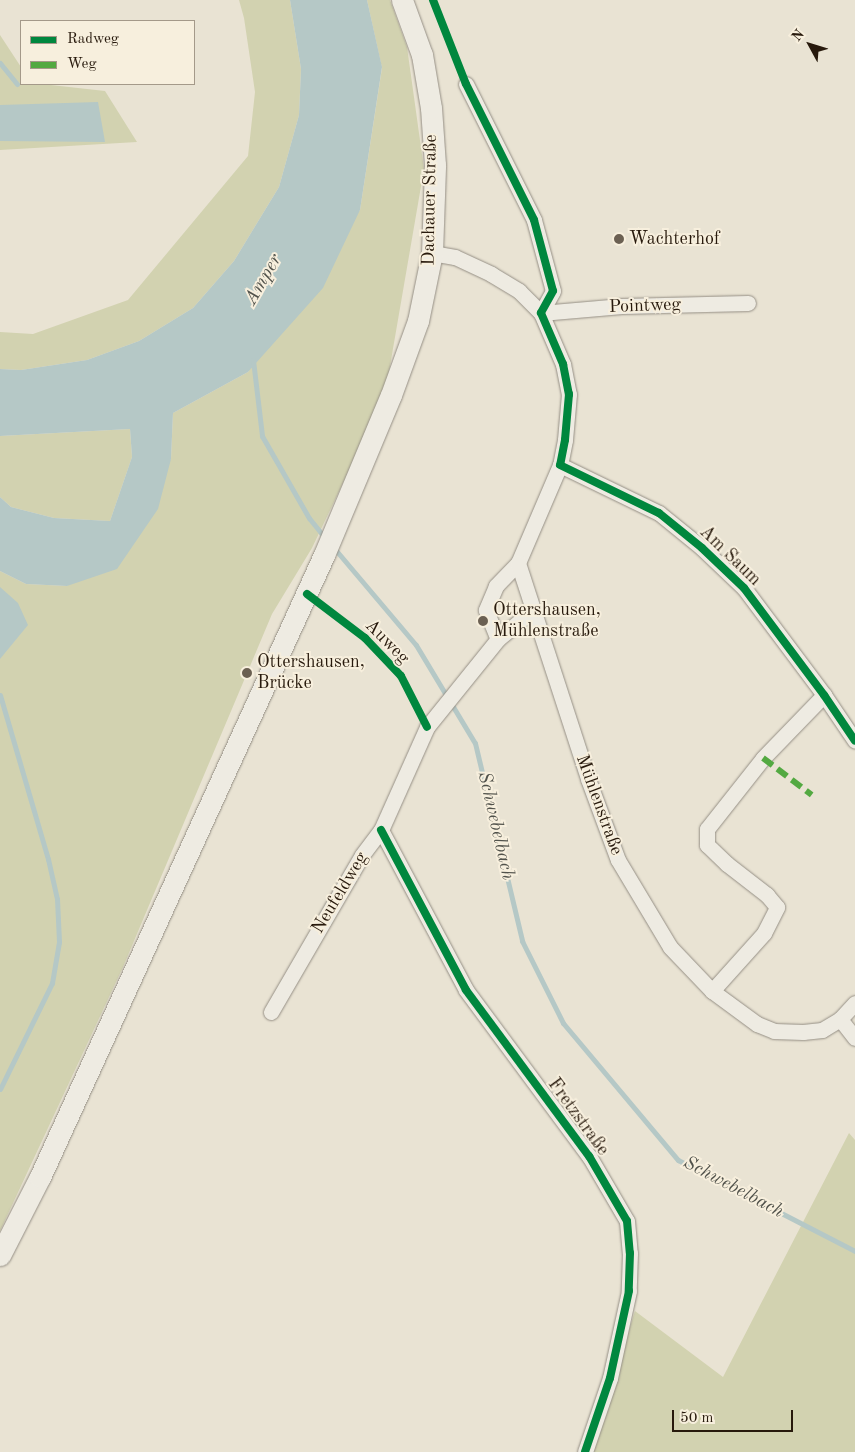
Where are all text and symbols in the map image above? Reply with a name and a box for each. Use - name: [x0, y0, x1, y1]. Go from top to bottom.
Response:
- legend: [20, 20, 195, 85]
- north arrow: [785, 20, 835, 70]
- text: N: [790, 27, 807, 44]
- text: Radweg: [67, 32, 119, 47]
- text: Weg: [67, 57, 97, 72]
- street label: Dachauer Straße: [418, 134, 442, 266]
- place label: Wachterhof: [629, 228, 720, 250]
- marker: Wachterhof: [613, 233, 625, 245]
- water label: Amper: [240, 250, 288, 310]
- street label: Pointweg: [609, 294, 681, 318]
- street label: Am Saum: [695, 521, 765, 591]
- place label: Ottershausen, Mühlenstraße: [493, 600, 601, 642]
- street label: Auweg: [360, 615, 414, 669]
- marker: Ottershausen, Mühlenstraße: [477, 615, 489, 627]
- place label: Ottershausen, Brücke: [257, 652, 365, 694]
- marker: Ottershausen, Brücke: [241, 667, 253, 679]
- street label: Mühlenstraße: [571, 752, 627, 858]
- water label: Schwebelbach: [471, 770, 519, 882]
- street label: Neufeldweg: [307, 848, 373, 938]
- street label: Fretzstraße: [543, 1074, 613, 1160]
- water label: Schwebelbach: [679, 1152, 787, 1224]
- scale bar: [675, 1400, 796, 1432]
- text: 50 m: [680, 1411, 714, 1426]

